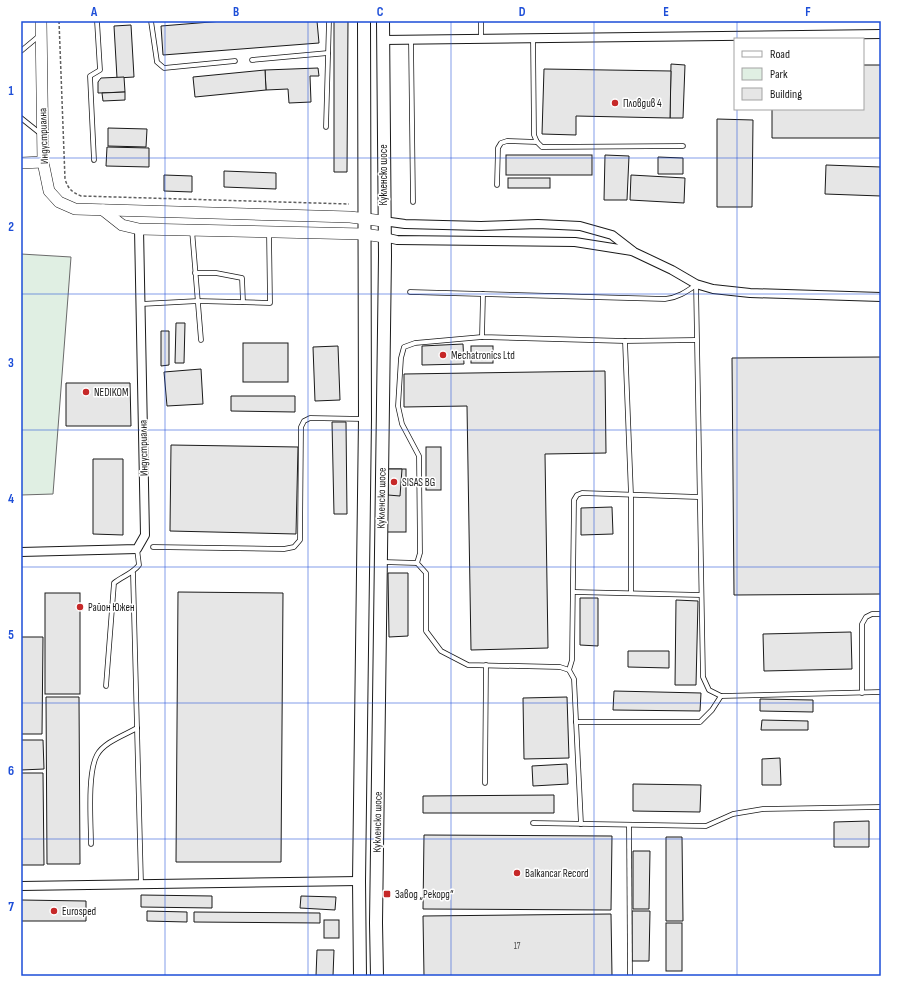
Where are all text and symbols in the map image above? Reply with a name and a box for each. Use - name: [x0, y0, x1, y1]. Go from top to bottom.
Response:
- text: A: [90, 4, 98, 20]
- text: B: [233, 4, 239, 20]
- text: C: [377, 4, 384, 20]
- text: D: [519, 4, 526, 20]
- text: E: [663, 4, 669, 20]
- text: F: [805, 4, 811, 20]
- legend: [734, 38, 864, 110]
- text: Road: [770, 47, 790, 62]
- text: Park: [770, 67, 788, 82]
- text: 1: [8, 83, 14, 99]
- text: Building: [770, 87, 802, 102]
- place label: Пловдив 4: [623, 97, 662, 110]
- marker: Пловдив 4: [610, 98, 620, 108]
- street label: Индустриална: [36, 108, 51, 164]
- street label: Кукленско шосе: [377, 144, 390, 206]
- text: 2: [8, 219, 14, 235]
- place label: Mechatronics Ltd: [451, 349, 515, 362]
- marker: Mechatronics Ltd: [438, 350, 448, 360]
- text: 3: [8, 355, 14, 371]
- place label: NEDIKOM: [94, 386, 129, 399]
- marker: NEDIKOM: [81, 387, 91, 397]
- street label: Индустриална: [137, 420, 150, 476]
- street label: Кукленско шосе: [374, 467, 389, 529]
- place label: SISAS BG: [402, 476, 435, 489]
- marker: SISAS BG: [389, 477, 399, 487]
- text: 4: [8, 491, 14, 507]
- place label: Район Южен: [88, 601, 135, 614]
- marker: Район Южен: [75, 602, 85, 612]
- text: 5: [8, 627, 14, 643]
- text: 6: [8, 763, 14, 779]
- street label: Кукленско шосе: [370, 791, 385, 853]
- place label: Balkancar Record: [525, 867, 589, 880]
- marker: Balkancar Record: [512, 868, 522, 878]
- place label: Завод „Рекорд“: [395, 888, 454, 901]
- marker: Завод „Рекорд“: [382, 889, 392, 899]
- text: 7: [8, 899, 14, 915]
- place label: Eurosped: [62, 905, 97, 918]
- marker: Eurosped: [49, 906, 59, 916]
- house number: 17: [514, 941, 521, 952]

